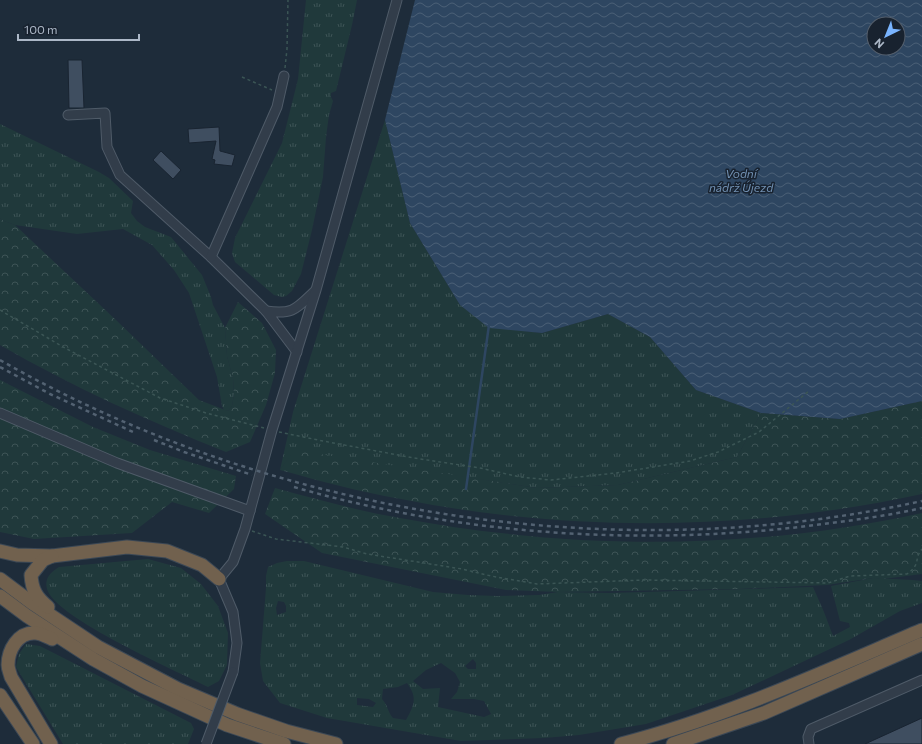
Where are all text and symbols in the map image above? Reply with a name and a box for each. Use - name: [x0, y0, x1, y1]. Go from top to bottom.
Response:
- scale bar: [18, 16, 139, 42]
- north arrow: [866, 16, 906, 56]
- text: 100 m: [24, 22, 58, 36]
- text: N: [871, 36, 886, 51]
- water label: Vodní nádrž Újezd: [709, 166, 774, 194]

